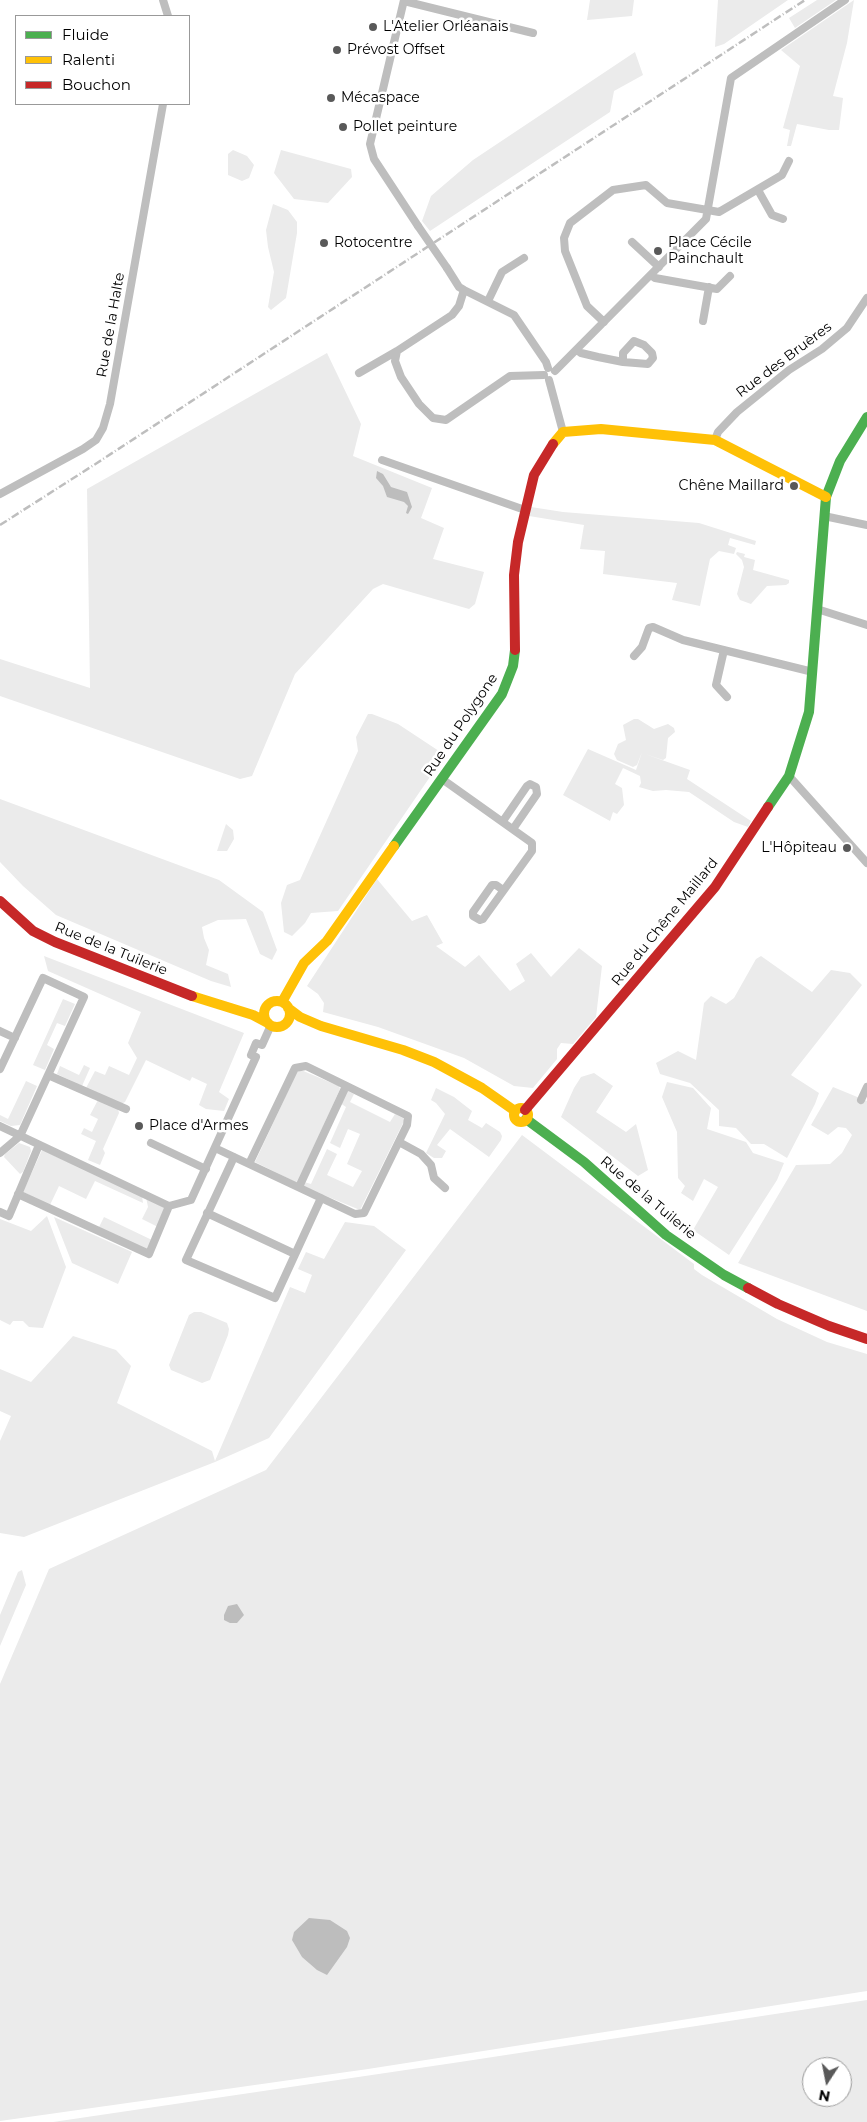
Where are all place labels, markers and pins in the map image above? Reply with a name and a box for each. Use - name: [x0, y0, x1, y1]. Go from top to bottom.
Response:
- place label: L'Atelier Orléanais: [383, 19, 508, 35]
- marker: L'Atelier Orléanais: [367, 21, 379, 33]
- place label: Prévost Offset: [347, 42, 445, 58]
- marker: Prévost Offset: [331, 44, 343, 56]
- place label: Mécaspace: [341, 90, 420, 106]
- marker: Mécaspace: [325, 92, 337, 104]
- place label: Pollet peinture: [353, 119, 457, 135]
- marker: Pollet peinture: [337, 121, 349, 133]
- place label: Rotocentre: [334, 235, 412, 251]
- place label: Place Cécile Painchault: [668, 235, 752, 268]
- marker: Rotocentre: [318, 237, 330, 249]
- marker: Place Cécile Painchault: [652, 245, 664, 257]
- place label: Chêne Maillard: [678, 478, 784, 494]
- marker: Chêne Maillard: [788, 480, 800, 492]
- place label: L'Hôpiteau: [761, 840, 837, 856]
- marker: L'Hôpiteau: [841, 842, 853, 854]
- place label: Place d'Armes: [149, 1118, 248, 1134]
- marker: Place d'Armes: [133, 1120, 145, 1132]

